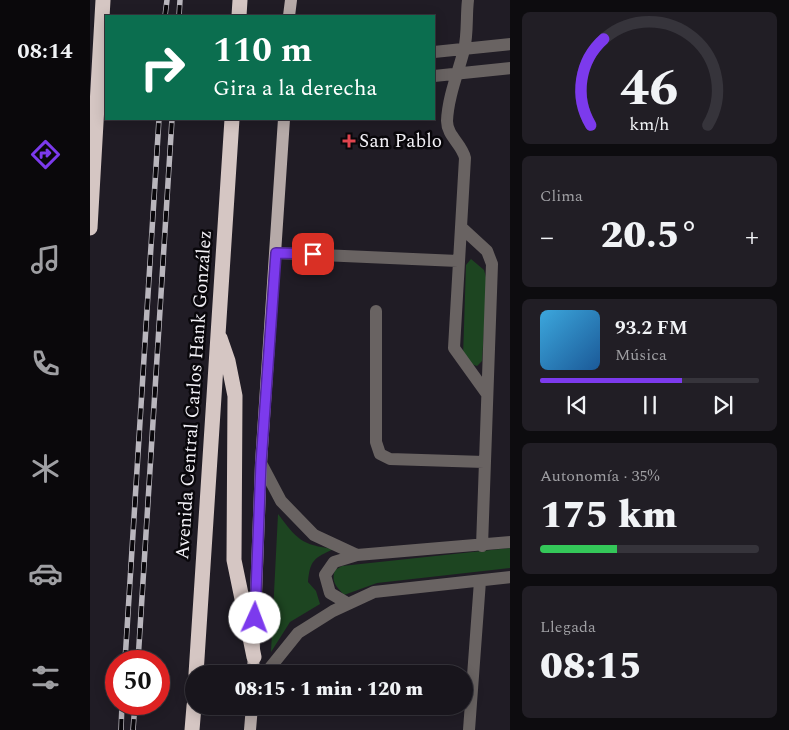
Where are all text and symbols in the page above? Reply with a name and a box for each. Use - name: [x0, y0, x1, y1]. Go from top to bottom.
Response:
- text: 110 m: [213, 24, 312, 77]
- text: 08:14: [17, 35, 73, 68]
- icon: right: [130, 35, 195, 100]
- text: 46: [620, 49, 679, 128]
- text: Gira a la derecha: [213, 72, 377, 105]
- text: km/h: [629, 111, 670, 138]
- place label: San Pablo: [359, 127, 442, 156]
- marker: San Pablo: [343, 135, 355, 147]
- icon: directions: [28, 137, 63, 172]
- text: Clima: [540, 184, 583, 208]
- text: 20.5°: [600, 207, 699, 265]
- text: −: [540, 216, 554, 259]
- text: +: [745, 216, 759, 259]
- street label: Avenida Central Carlos Hank González: [168, 229, 220, 561]
- pin: [292, 233, 334, 275]
- icon: arrive: [299, 240, 327, 268]
- icon: music: [28, 242, 63, 277]
- text: 93.2 FM: [615, 314, 688, 343]
- text: Música: [615, 343, 667, 367]
- icon: phone: [28, 346, 63, 381]
- icon: previous: [563, 391, 591, 419]
- icon: pause: [636, 391, 664, 419]
- icon: next: [709, 391, 737, 419]
- icon: climate: [28, 451, 63, 486]
- text: Autonomía · 35%: [540, 464, 659, 488]
- text: 175 km: [540, 487, 677, 545]
- icon: car: [28, 556, 63, 591]
- position arrow: [228, 591, 280, 643]
- text: Llegada: [540, 615, 596, 639]
- text: 08:15: [540, 638, 642, 696]
- speed limit sign: 50: [105, 650, 170, 715]
- icon: filters: [28, 660, 63, 695]
- text: 08:15 · 1 min · 120 m: [235, 675, 423, 704]

